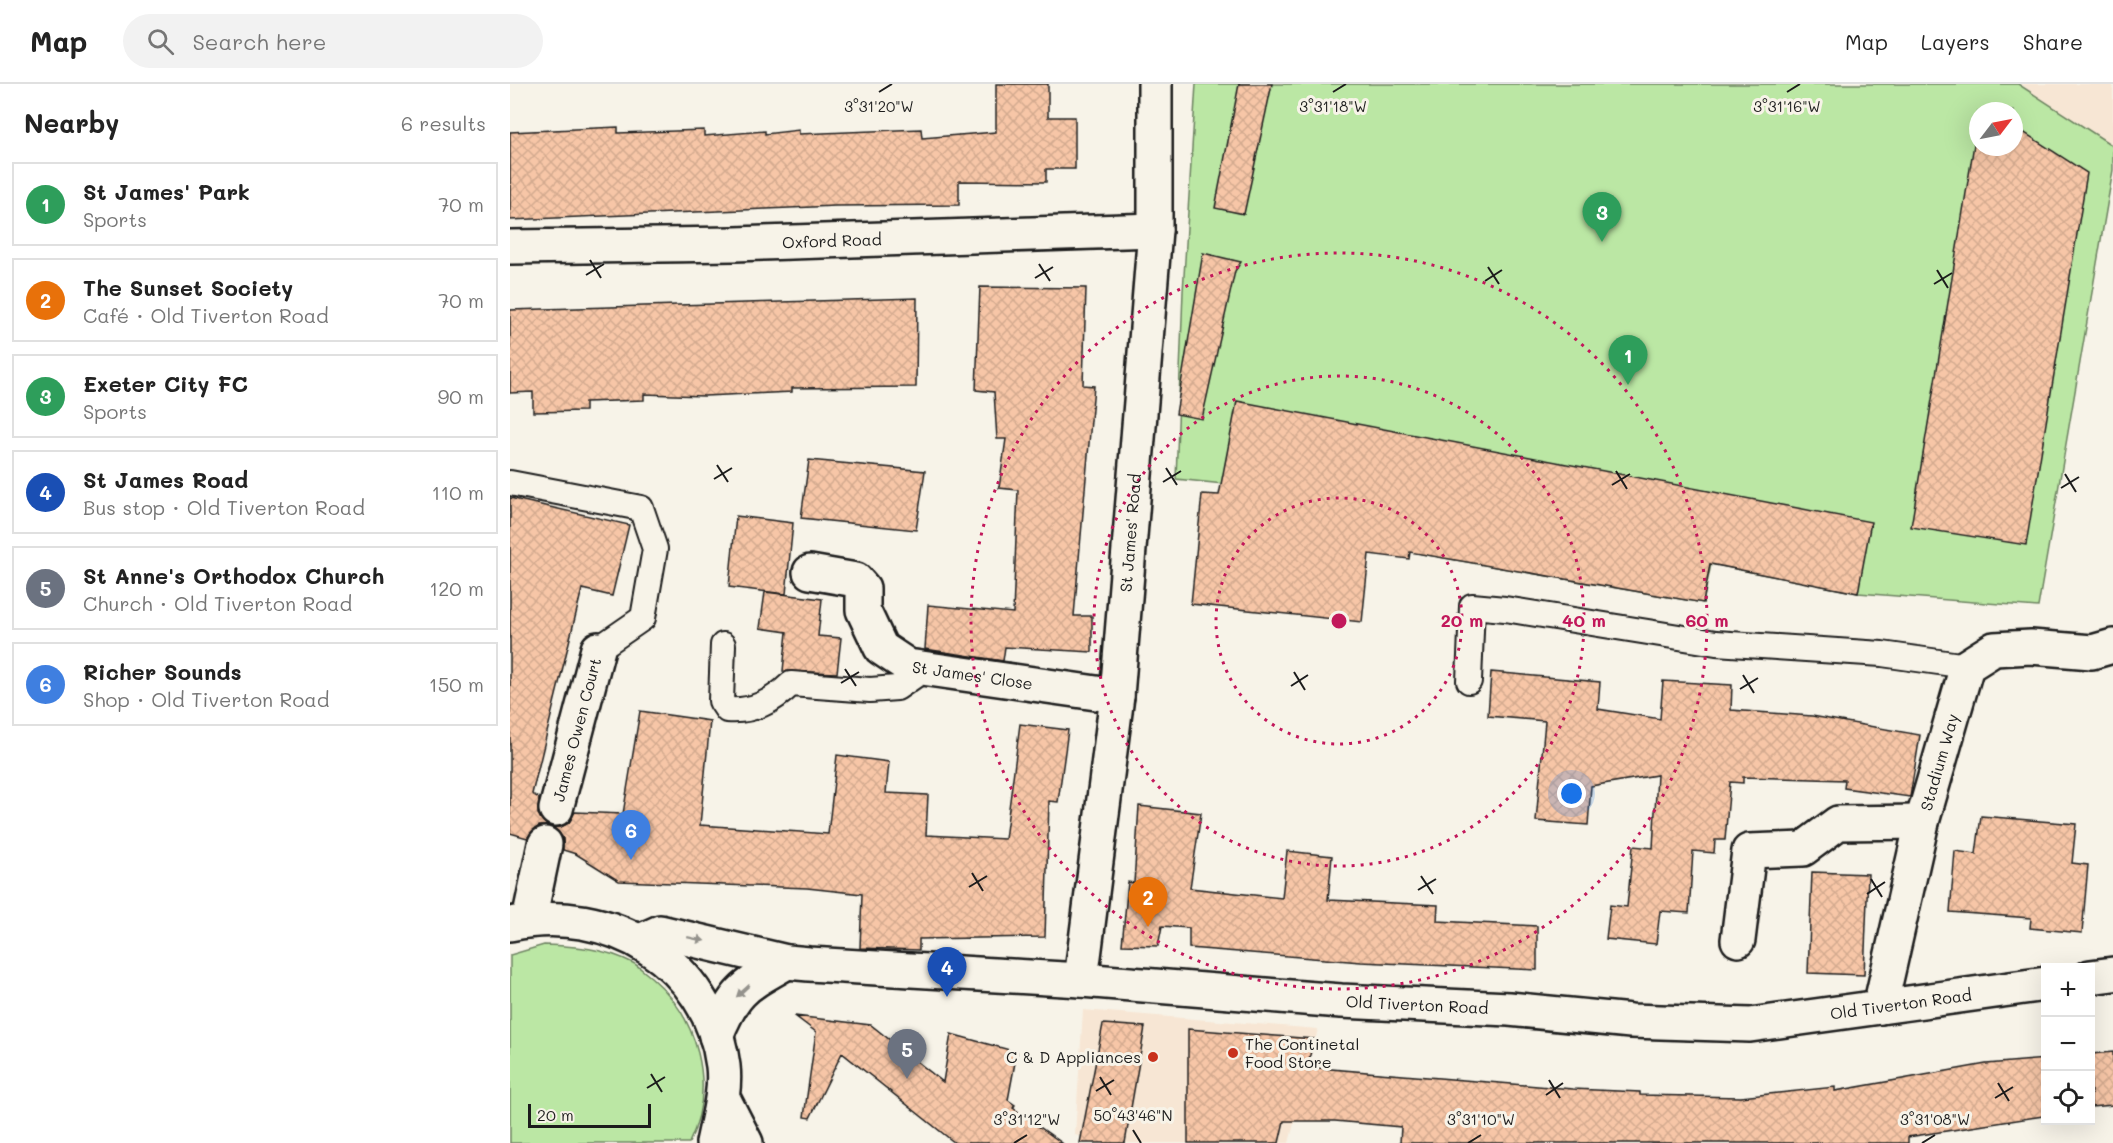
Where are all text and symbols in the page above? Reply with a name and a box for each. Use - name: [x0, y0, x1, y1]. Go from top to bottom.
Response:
- search box: [123, 14, 543, 68]
- text: Map: [30, 23, 87, 59]
- icon: search: [144, 25, 177, 58]
- text: Search here: [192, 27, 326, 56]
- text: Map: [1845, 28, 1888, 55]
- text: Layers: [1921, 28, 1990, 55]
- text: Share: [2023, 28, 2083, 55]
- text: 3°31'20"W: [844, 96, 914, 116]
- text: 3°31'18"W: [1299, 96, 1367, 116]
- text: 3°31'16"W: [1753, 96, 1821, 116]
- north arrow: [1969, 102, 2023, 156]
- text: Nearby: [24, 106, 119, 140]
- text: 6 results: [401, 110, 486, 136]
- text: St James' Park: [83, 177, 250, 206]
- text: 1: [41, 191, 50, 217]
- text: 70 m: [438, 191, 484, 217]
- pin: 3: [1582, 192, 1622, 242]
- text: Sports: [83, 206, 147, 232]
- street label: Oxford Road: [782, 228, 882, 252]
- text: The Sunset Society: [83, 273, 293, 302]
- text: 2: [40, 287, 51, 313]
- text: 70 m: [438, 287, 484, 313]
- text: Café · Old Tiverton Road: [83, 302, 329, 328]
- pin: 1: [1608, 336, 1648, 385]
- text: Exeter City FC: [83, 369, 248, 398]
- text: 3: [40, 383, 52, 409]
- text: 90 m: [438, 383, 484, 409]
- text: Sports: [83, 398, 147, 424]
- text: St James Road: [83, 465, 248, 494]
- street label: St James' Road: [1115, 473, 1145, 593]
- text: 4: [39, 479, 52, 505]
- text: 110 m: [431, 479, 484, 505]
- text: Bus stop · Old Tiverton Road: [83, 494, 365, 520]
- text: St Anne's Orthodox Church: [83, 561, 384, 590]
- text: 5: [40, 575, 51, 601]
- text: 120 m: [429, 575, 484, 601]
- text: Church · Old Tiverton Road: [83, 590, 352, 616]
- text: 20 m: [1441, 608, 1483, 632]
- text: 40 m: [1562, 608, 1606, 632]
- text: 60 m: [1685, 608, 1729, 632]
- centre of rings: [1329, 611, 1349, 631]
- street label: James Owen Court: [547, 655, 605, 804]
- street label: St James' Close: [911, 656, 1034, 694]
- text: Richer Sounds: [83, 657, 241, 686]
- text: 6: [39, 671, 52, 697]
- text: 150 m: [429, 671, 484, 697]
- text: Shop · Old Tiverton Road: [83, 686, 329, 712]
- street label: Stadium Way: [1915, 711, 1963, 813]
- your location: [1557, 779, 1586, 808]
- pin: 6: [612, 810, 650, 860]
- pin: 2: [1128, 878, 1168, 927]
- one-way arrow: [687, 935, 705, 945]
- pin: 4: [928, 948, 966, 997]
- map controls: [2041, 963, 2095, 1125]
- button: +: [2041, 963, 2095, 1017]
- street label: Old Tiverton Road: [1829, 983, 1973, 1024]
- one-way arrow: [735, 984, 750, 998]
- street label: Old Tiverton Road: [1345, 990, 1489, 1018]
- button: −: [2041, 1017, 2095, 1071]
- pin: 5: [888, 1030, 926, 1079]
- place label: The Continetal Food Store: [1245, 1033, 1359, 1072]
- place label: C & D Appliances: [1006, 1046, 1141, 1067]
- marker: The Continetal Food Store: [1226, 1046, 1240, 1060]
- marker: C & D Appliances: [1146, 1050, 1160, 1064]
- button: locate: [2041, 1071, 2095, 1125]
- scale bar: [528, 1101, 651, 1128]
- text: 20 m: [537, 1104, 574, 1125]
- text: 50°43'46"N: [1094, 1105, 1172, 1125]
- text: 3°31'12"W: [994, 1109, 1060, 1129]
- text: 3°31'10"W: [1447, 1109, 1515, 1129]
- text: 3°31'08"W: [1900, 1109, 1970, 1129]

